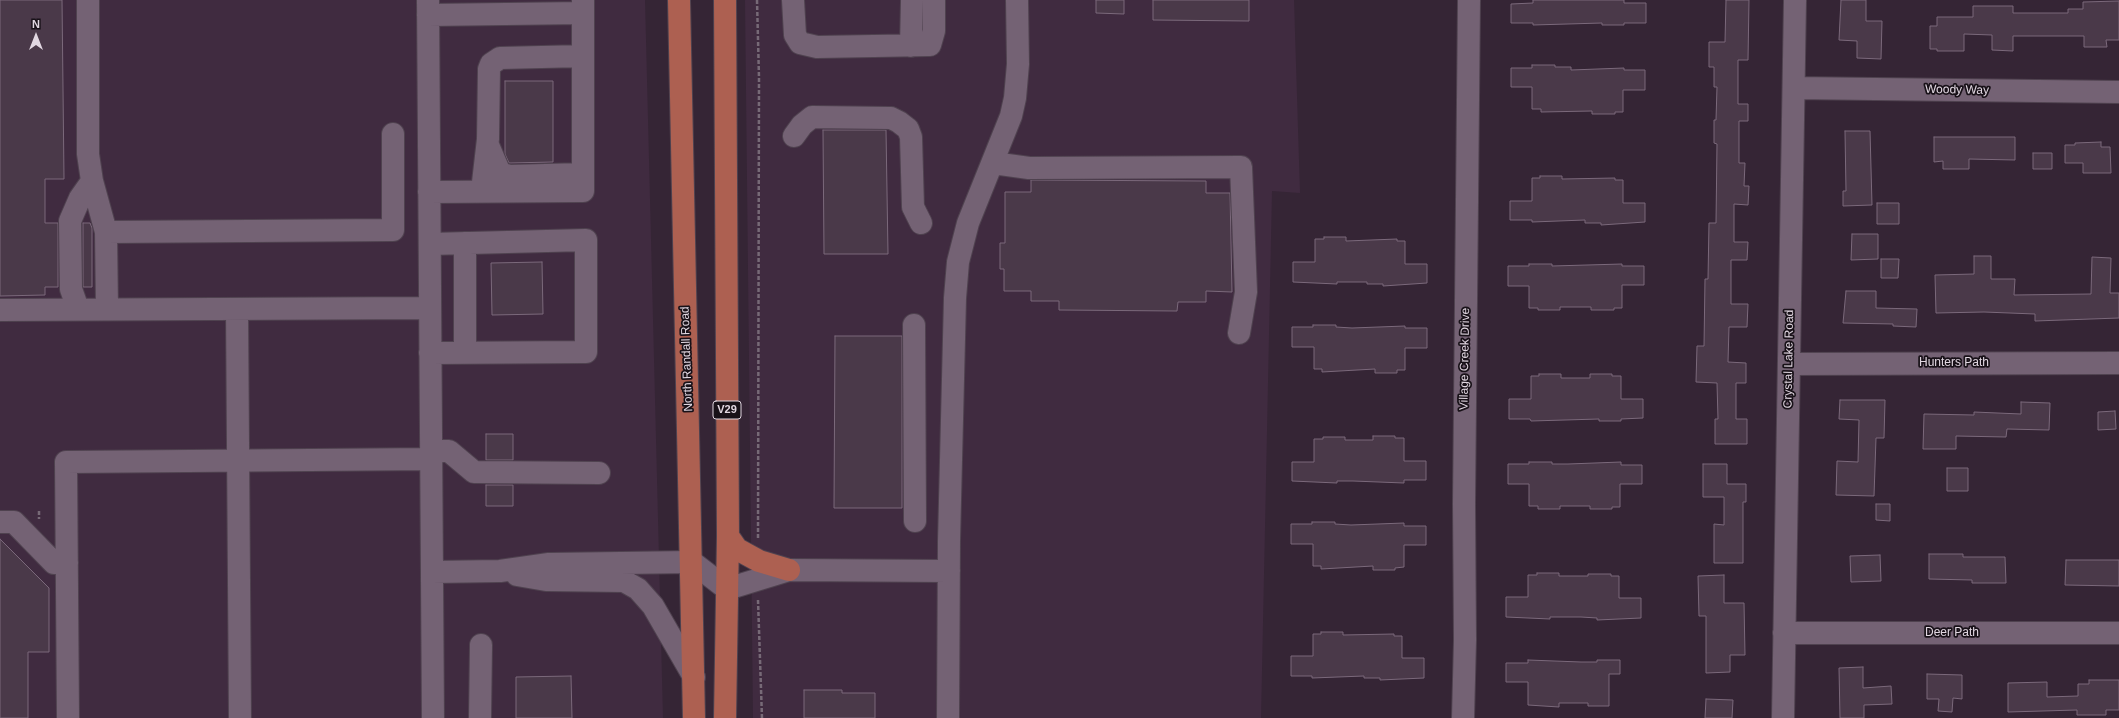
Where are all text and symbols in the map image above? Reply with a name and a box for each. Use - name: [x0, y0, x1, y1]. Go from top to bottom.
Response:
- north arrow: [16, 16, 56, 56]
- text: N: [32, 18, 40, 30]
- street label: Woody Way: [1925, 82, 1989, 98]
- street label: North Randall Road: [678, 306, 696, 412]
- street label: Village Creek Drive: [1457, 308, 1473, 410]
- street label: Crystal Lake Road: [1781, 310, 1797, 408]
- street label: Hunters Path: [1919, 356, 1989, 370]
- road number: V29: [713, 401, 741, 419]
- street label: Deer Path: [1925, 626, 1979, 640]

